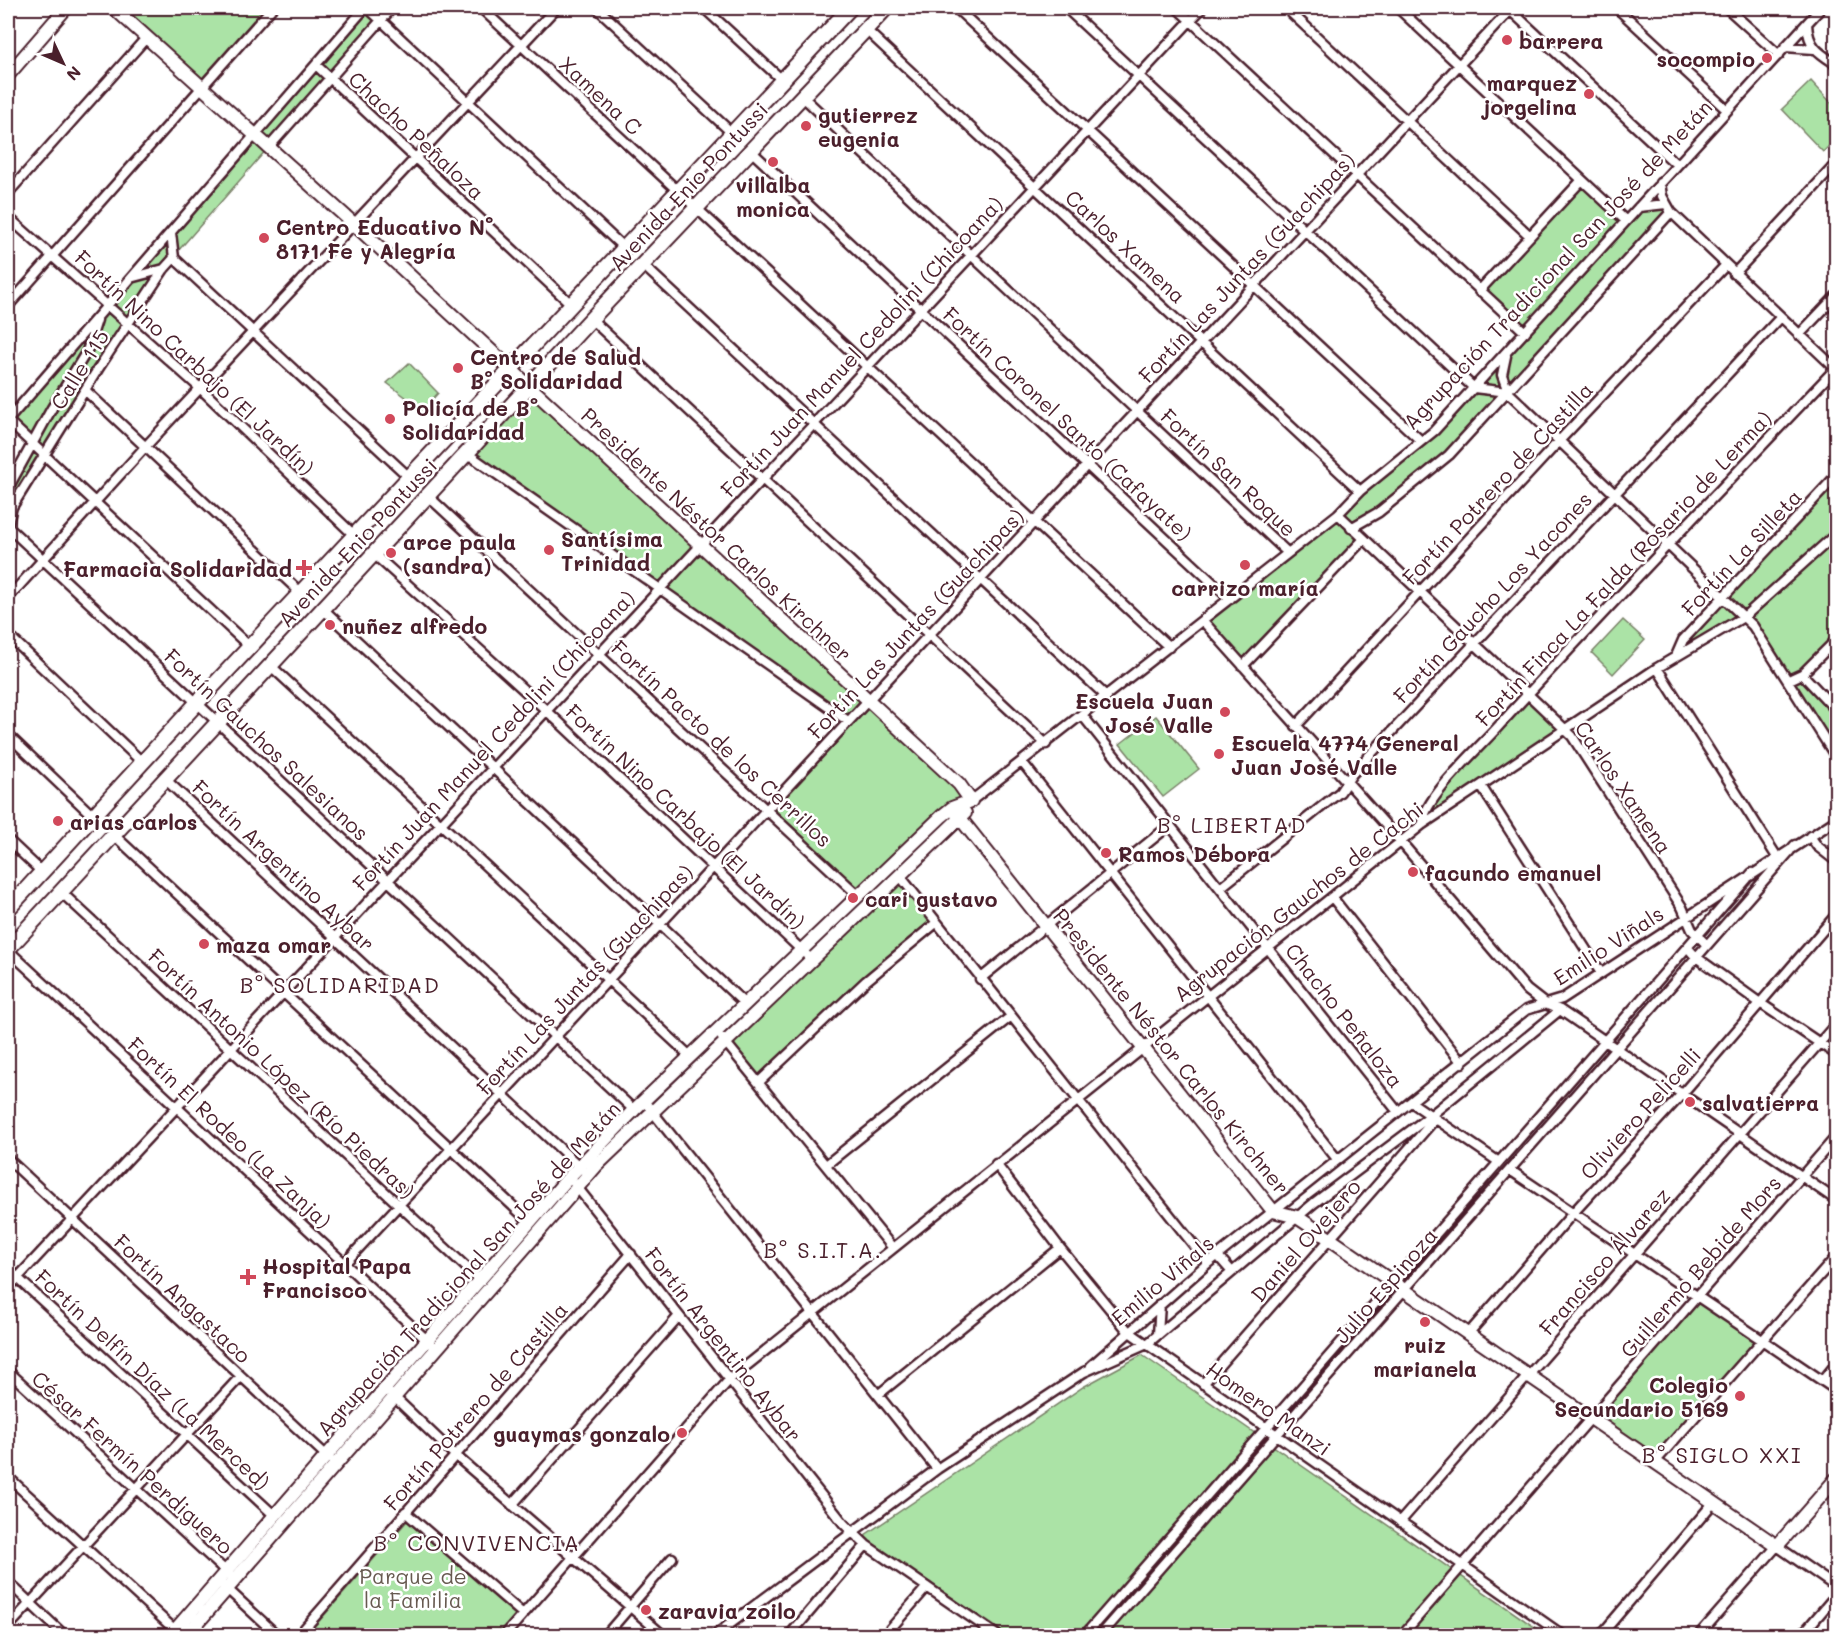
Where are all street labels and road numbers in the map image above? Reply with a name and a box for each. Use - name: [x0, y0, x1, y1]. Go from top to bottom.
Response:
- street label: Xamena C: [554, 50, 648, 140]
- street label: Chacho Peñaloza: [343, 65, 491, 205]
- street label: Agrupación Tradicional San José de Metán: [1397, 93, 1717, 435]
- street label: Avenida Enio Pontussi: [603, 96, 773, 276]
- street label: Fortín Las Juntas (Guachipas): [1132, 146, 1360, 388]
- street label: Carlos Xamena: [1060, 183, 1192, 309]
- street label: Fortín Juan Manuel Cedolini (Chicoana): [714, 190, 1008, 502]
- street label: Fortín Nino Carbajo (El Jardín): [70, 244, 320, 480]
- street label: Fortín Coronel Santo (Cafayate): [938, 300, 1198, 546]
- street label: Calle 115: [44, 324, 114, 414]
- street label: Fortín Potrero de Castilla: [1396, 376, 1598, 590]
- street label: Presidente Néstor Carlos Kirchner: [576, 401, 858, 667]
- street label: Fortín San Roque: [1155, 402, 1303, 542]
- street label: Fortín Finca La Falda (Rosario de Lerma): [1469, 404, 1777, 732]
- street label: Avenida Enio Pontussi: [272, 452, 442, 632]
- street label: Fortín La Silleta: [1675, 483, 1807, 621]
- street label: Fortín Gaucho Los Yacones: [1387, 486, 1597, 708]
- street label: Fortín Las Juntas (Guachipas): [801, 502, 1029, 744]
- street label: Fortín Juan Manuel Cedolini (Chicoana): [346, 584, 640, 896]
- street label: Fortín Pacto de los Cerrillos: [606, 634, 838, 852]
- street label: Fortín Gauchos Salesianos: [159, 642, 375, 846]
- street label: Fortín Nino Carbajo (El Jardín): [561, 698, 811, 934]
- street label: Carlos Xamena: [1570, 715, 1678, 859]
- street label: Fortín Argentino Aybar: [187, 773, 381, 957]
- street label: Agrupación Gauchos de Cachi: [1168, 795, 1428, 1007]
- street label: Fortín Las Juntas (Guachipas): [470, 858, 698, 1100]
- street label: Emilio Viñals: [1548, 899, 1668, 991]
- street label: Presidente Néstor Carlos Kirchner: [1048, 902, 1296, 1200]
- street label: Chacho Peñaloza: [1280, 937, 1410, 1093]
- street label: Fortín Antonio López (Río Piedras): [143, 942, 421, 1204]
- street label: Fortín El Rodeo (La Zanja): [123, 1031, 337, 1233]
- street label: Oliviero Pelicelli: [1574, 1041, 1706, 1185]
- street label: Agrupación Tradicional San José de Metán: [310, 1095, 626, 1441]
- street label: Guillermo Bebide Mors: [1614, 1169, 1786, 1363]
- street label: Daniel Ovejero: [1244, 1173, 1366, 1307]
- street label: Francisco Álvarez: [1533, 1182, 1675, 1340]
- street label: Julio Espinoza: [1327, 1222, 1443, 1348]
- street label: Fortín Angastaco: [109, 1228, 257, 1368]
- street label: Emilio Viñals: [1105, 1229, 1219, 1331]
- street label: Fortín Argentino Aybar: [640, 1241, 808, 1447]
- street label: Fortín Delfín Díaz (La Merced): [30, 1263, 276, 1495]
- street label: Fortín Potrero de Castilla: [377, 1296, 573, 1516]
- street label: Homero Manzi: [1201, 1355, 1337, 1461]
- street label: César Fermín Perdiguero: [27, 1364, 239, 1560]

